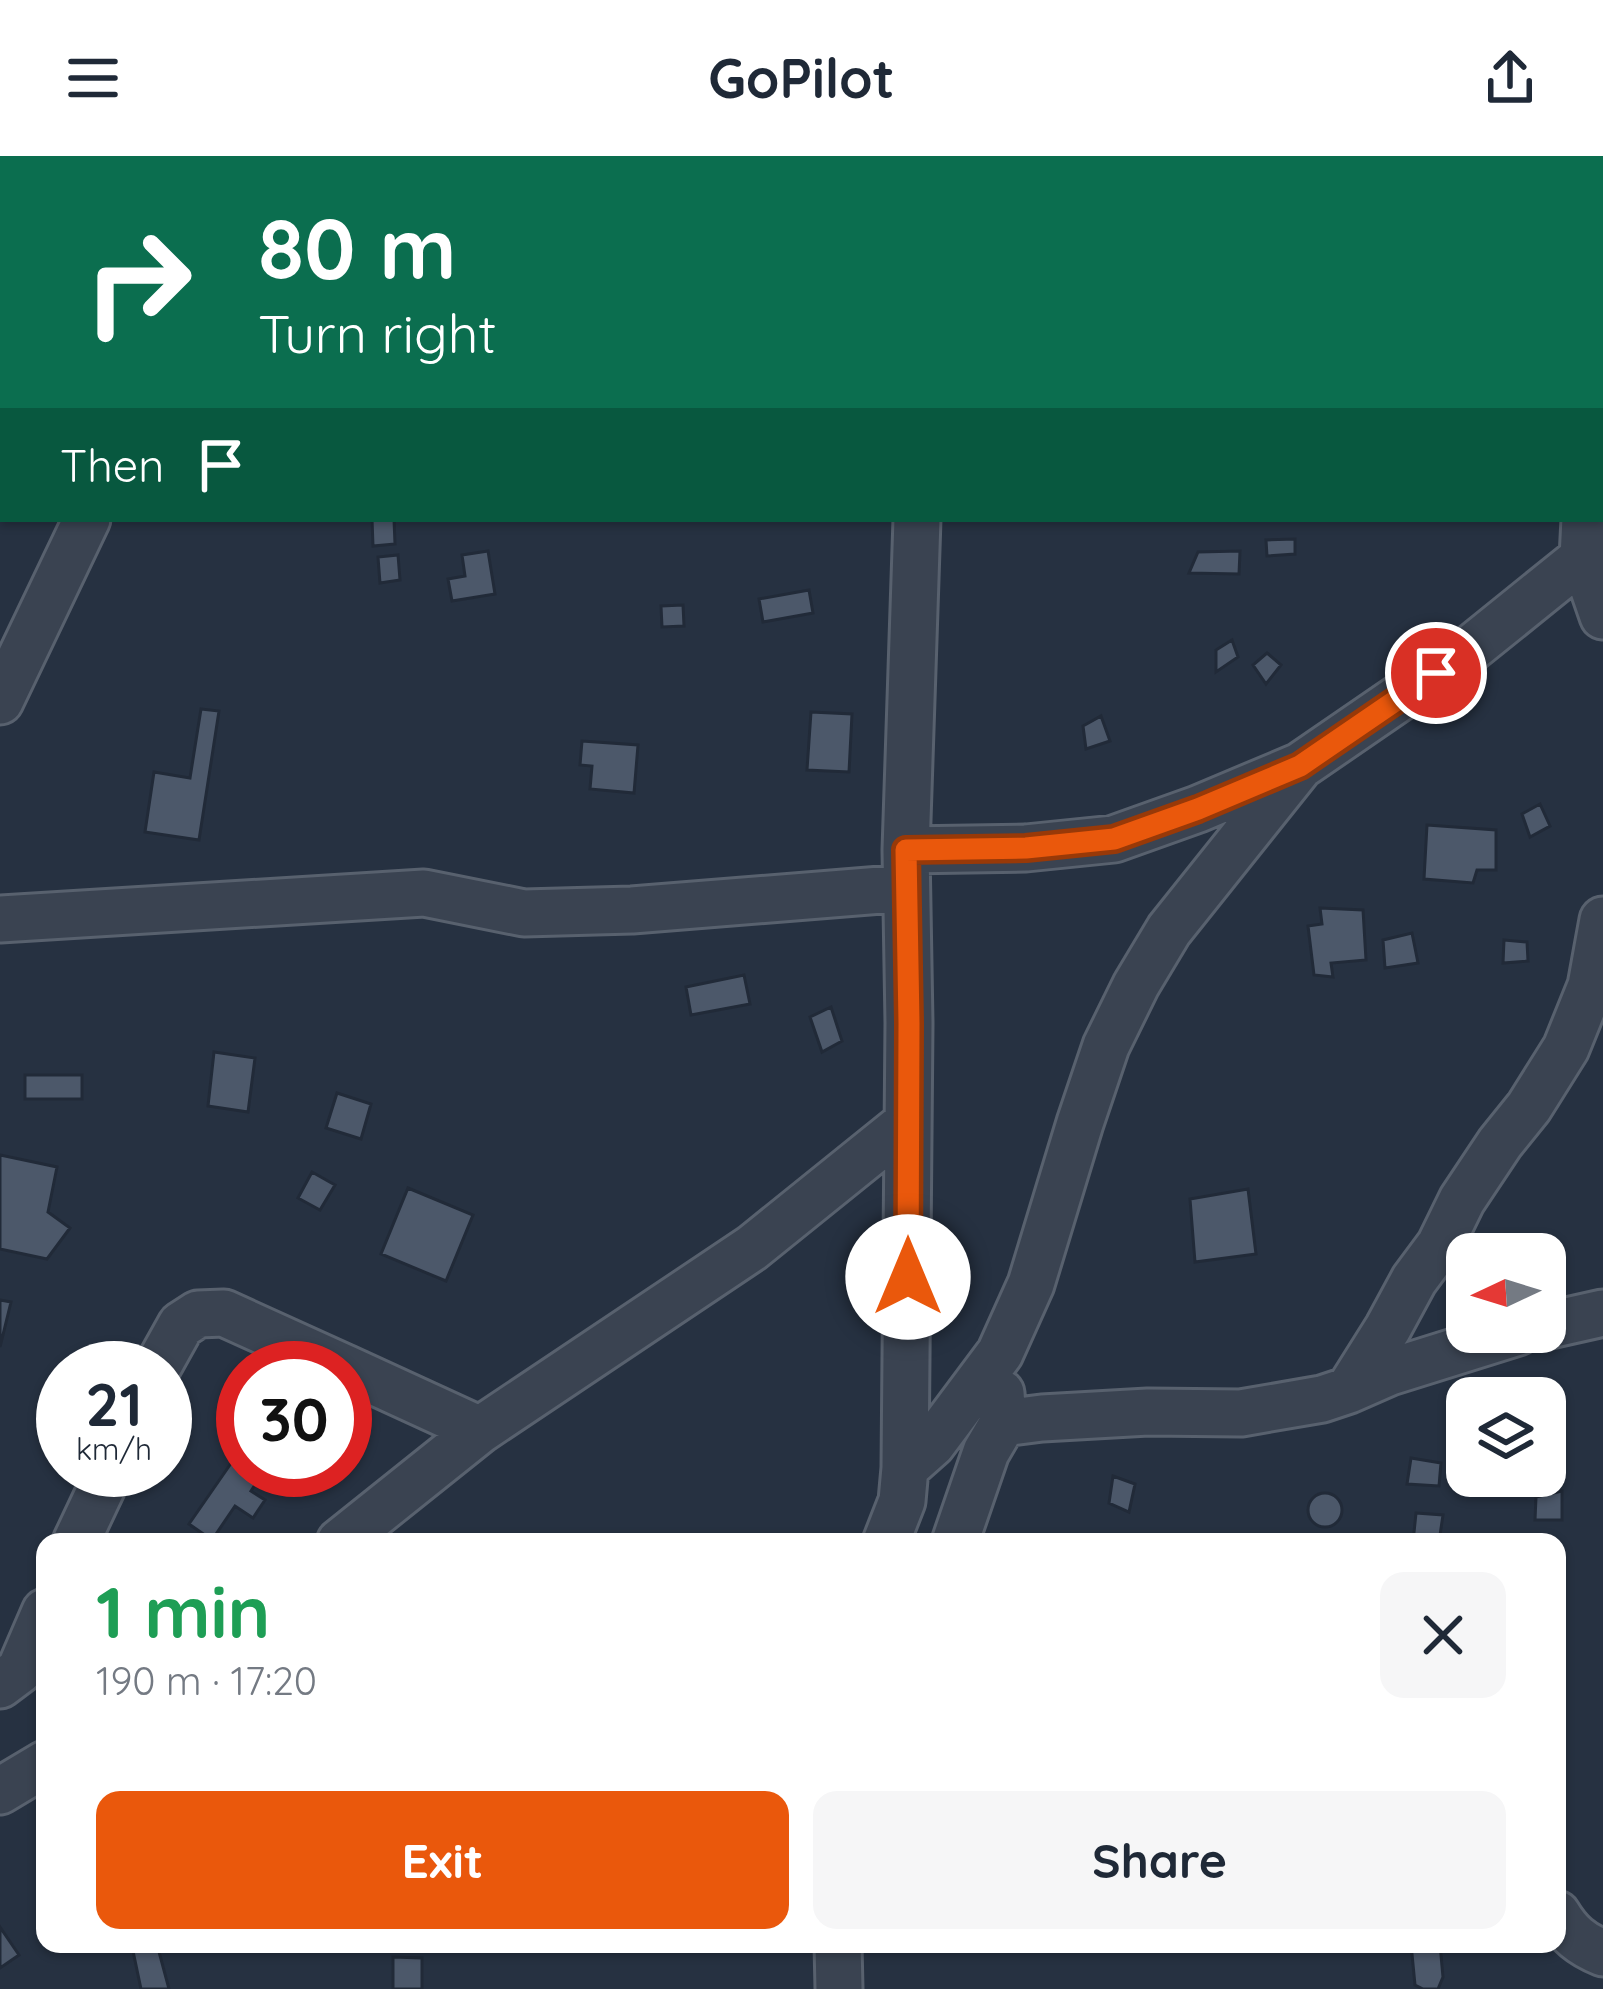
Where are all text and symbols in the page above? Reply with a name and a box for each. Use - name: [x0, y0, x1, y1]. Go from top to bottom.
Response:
- text: GoPilot: [708, 44, 895, 112]
- icon: menu: [60, 45, 126, 111]
- icon: share: [1477, 45, 1543, 111]
- text: 80 m: [258, 195, 457, 300]
- icon: right: [60, 204, 216, 360]
- text: Turn right: [258, 299, 497, 367]
- icon: arrive: [188, 432, 254, 498]
- text: Then: [60, 437, 164, 493]
- pin: [1385, 622, 1487, 724]
- icon: arrive: [1403, 640, 1469, 706]
- position arrow: [845, 1214, 971, 1340]
- north arrow: [1446, 1233, 1566, 1353]
- map controls: [1446, 1233, 1566, 1497]
- speed limit sign: 30: [216, 1341, 372, 1497]
- text: 21: [85, 1366, 143, 1441]
- button: layers: [1446, 1377, 1566, 1497]
- text: km/h: [76, 1430, 152, 1468]
- text: 1 min: [96, 1566, 270, 1656]
- button: close: [1380, 1572, 1506, 1698]
- text: 190 m · 17:20: [96, 1656, 317, 1705]
- button: Exit: [96, 1791, 789, 1929]
- button: Share: [813, 1791, 1506, 1929]

